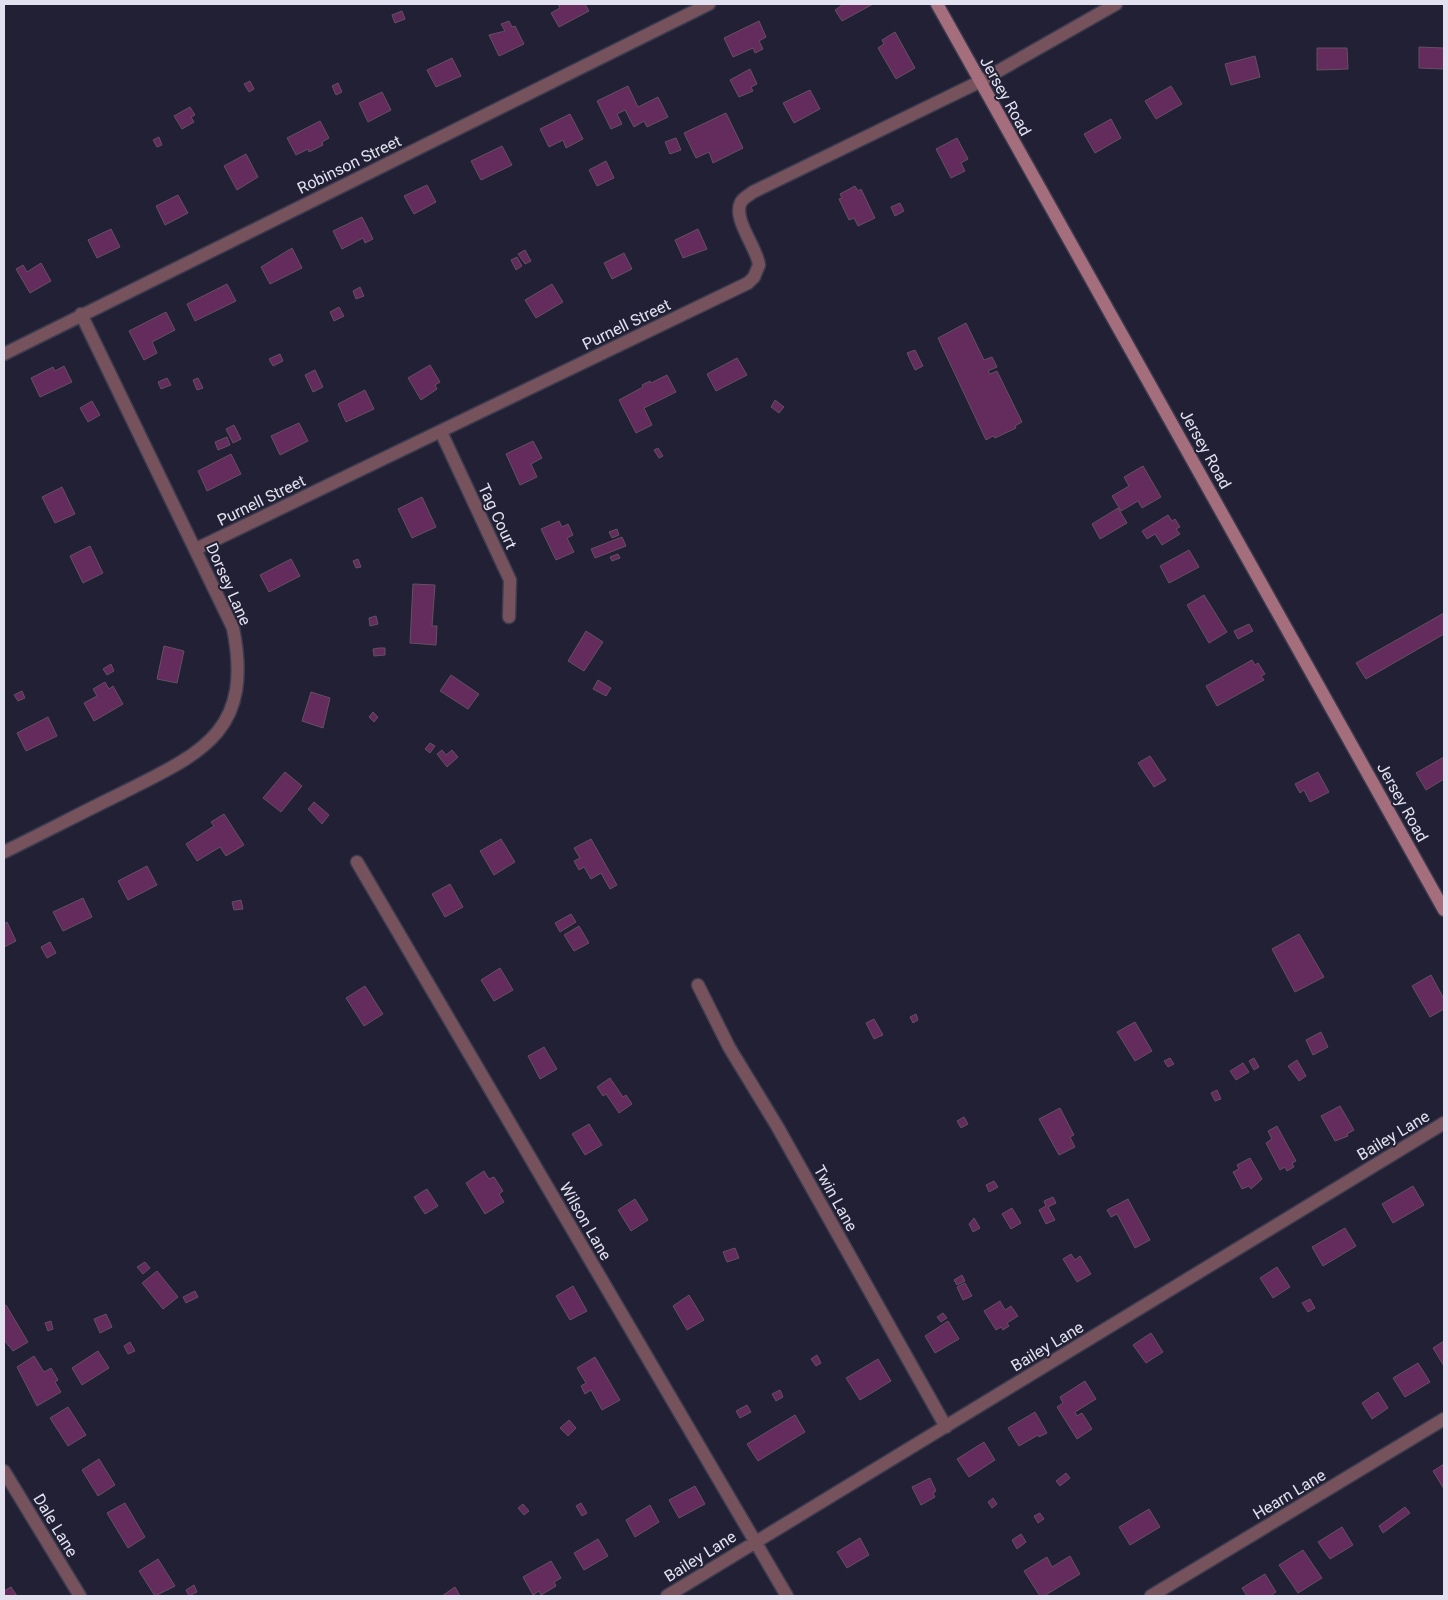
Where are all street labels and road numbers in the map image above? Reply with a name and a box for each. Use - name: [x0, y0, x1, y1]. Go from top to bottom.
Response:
- street label: Jersey Road: [976, 53, 1035, 139]
- street label: Robinson Street: [294, 131, 404, 198]
- street label: Purnell Street: [579, 295, 673, 354]
- street label: Jersey Road: [1176, 406, 1235, 492]
- street label: Purnell Street: [214, 471, 308, 530]
- street label: Tag Court: [474, 481, 521, 552]
- street label: Dorsey Lane: [202, 540, 255, 628]
- street label: Jersey Road: [1373, 759, 1432, 845]
- street label: Bailey Lane: [1354, 1106, 1433, 1164]
- street label: Twin Lane: [810, 1162, 861, 1235]
- street label: Wilson Lane: [556, 1179, 615, 1264]
- street label: Bailey Lane: [1008, 1317, 1087, 1375]
- street label: Hearn Lane: [1249, 1465, 1329, 1524]
- street label: Dale Lane: [29, 1490, 82, 1560]
- street label: Bailey Lane: [661, 1527, 740, 1586]

